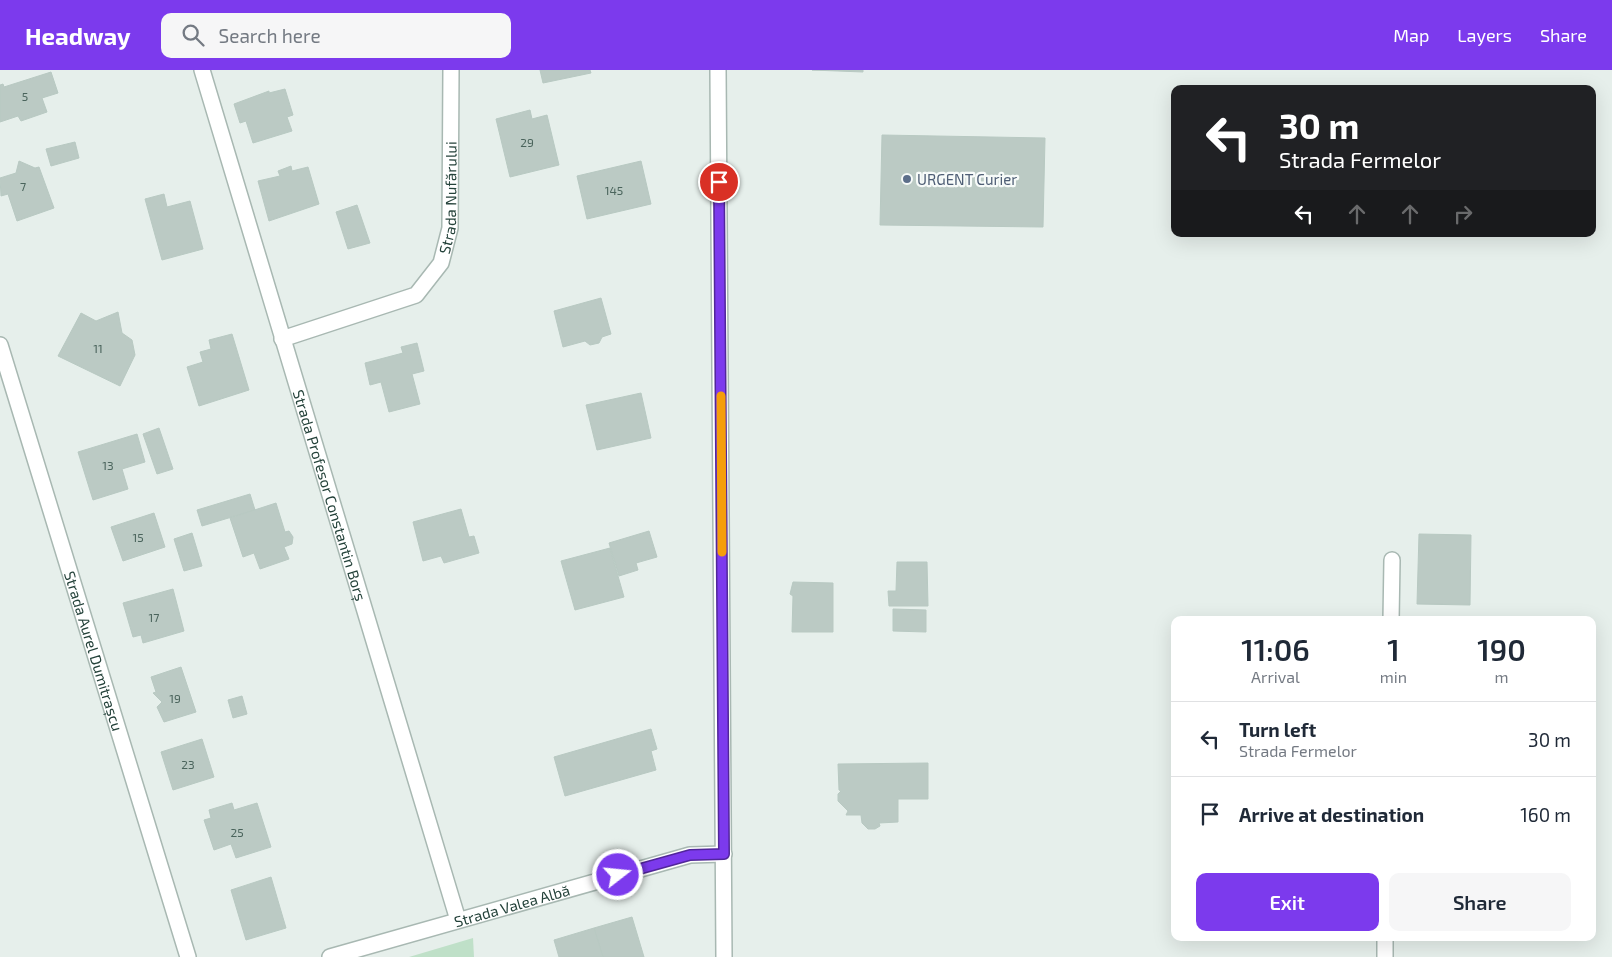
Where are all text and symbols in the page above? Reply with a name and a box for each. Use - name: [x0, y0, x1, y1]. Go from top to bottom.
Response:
- search box: [161, 13, 511, 58]
- text: Headway: [25, 21, 131, 50]
- icon: search: [179, 21, 207, 49]
- text: Search here: [219, 24, 321, 47]
- text: Map: [1393, 24, 1429, 46]
- text: Layers: [1457, 24, 1512, 46]
- text: Share: [1540, 24, 1587, 46]
- house number: 5: [22, 89, 28, 103]
- text: 30 m: [1279, 104, 1359, 146]
- icon: left: [1196, 105, 1261, 170]
- house number: 29: [520, 135, 534, 149]
- street label: Strada Nufărului: [435, 141, 460, 256]
- text: Strada Fermelor: [1279, 146, 1441, 172]
- pin: [698, 161, 740, 203]
- icon: arrive: [705, 168, 733, 196]
- place label: URGENT Curier: [917, 170, 1017, 188]
- marker: URGENT Curier: [901, 173, 913, 185]
- house number: 7: [20, 179, 26, 193]
- house number: 145: [605, 183, 623, 197]
- icon: left: [1290, 200, 1318, 228]
- icon: ahead: [1343, 200, 1371, 228]
- icon: ahead: [1396, 200, 1424, 228]
- icon: right: [1449, 200, 1477, 228]
- house number: 11: [93, 341, 103, 355]
- street label: Strada Profesor Constantin Borș: [290, 387, 370, 604]
- house number: 13: [102, 458, 114, 472]
- house number: 15: [132, 530, 144, 544]
- street label: Strada Aurel Dumitrașcu: [61, 569, 127, 733]
- house number: 17: [149, 610, 159, 624]
- text: 11:06: [1241, 631, 1310, 667]
- text: 1: [1387, 631, 1400, 667]
- text: 190: [1477, 631, 1526, 667]
- text: Arrival: [1251, 667, 1300, 686]
- text: min: [1380, 667, 1407, 686]
- text: m: [1495, 667, 1509, 686]
- house number: 19: [169, 691, 181, 705]
- text: Turn left: [1239, 718, 1316, 741]
- icon: left: [1196, 725, 1224, 753]
- text: 30 m: [1528, 728, 1571, 751]
- text: Strada Fermelor: [1239, 741, 1357, 760]
- house number: 23: [181, 757, 195, 771]
- icon: arrive: [1196, 800, 1224, 828]
- text: Arrive at destination: [1239, 803, 1424, 826]
- text: 160 m: [1520, 803, 1571, 826]
- house number: 25: [230, 825, 244, 839]
- position arrow: [591, 848, 643, 900]
- button: Exit: [1196, 873, 1379, 931]
- button: Share: [1389, 873, 1571, 931]
- street label: Strada Valea Albă: [452, 881, 572, 930]

